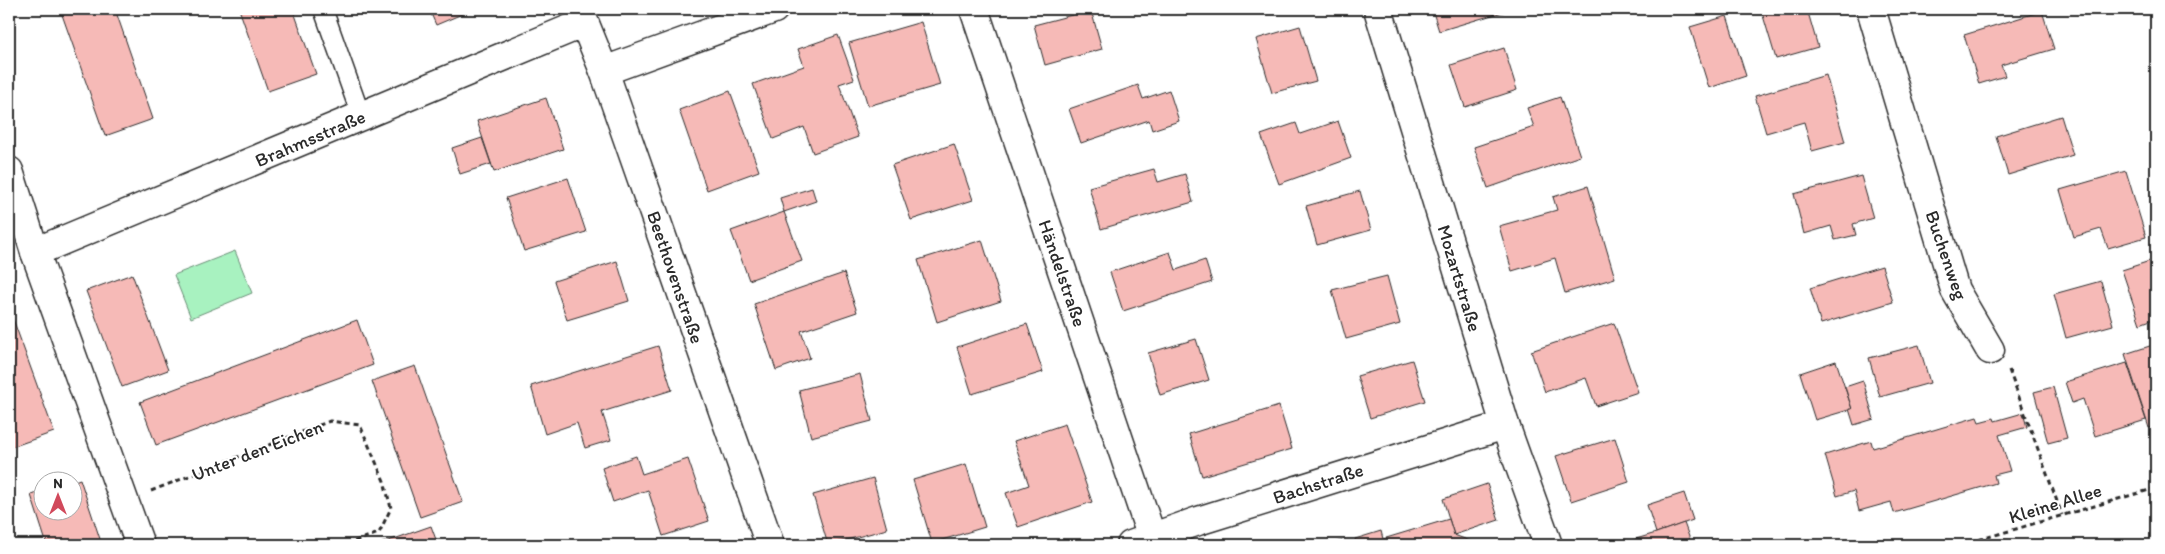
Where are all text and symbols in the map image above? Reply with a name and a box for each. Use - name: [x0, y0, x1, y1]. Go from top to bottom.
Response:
- street label: Brahmsstraße: [252, 105, 369, 172]
- street label: Buchenweg: [1921, 207, 1973, 303]
- street label: Beethovenstraße: [642, 208, 709, 347]
- street label: Händelstraße: [1033, 217, 1092, 330]
- street label: Mozartstraße: [1432, 222, 1487, 334]
- street label: Unter den Eichen: [188, 415, 326, 486]
- street label: Bachstraße: [1270, 458, 1366, 509]
- north arrow: [32, 472, 82, 522]
- text: N: [53, 475, 63, 492]
- street label: Kleine Allee: [2006, 478, 2104, 529]

